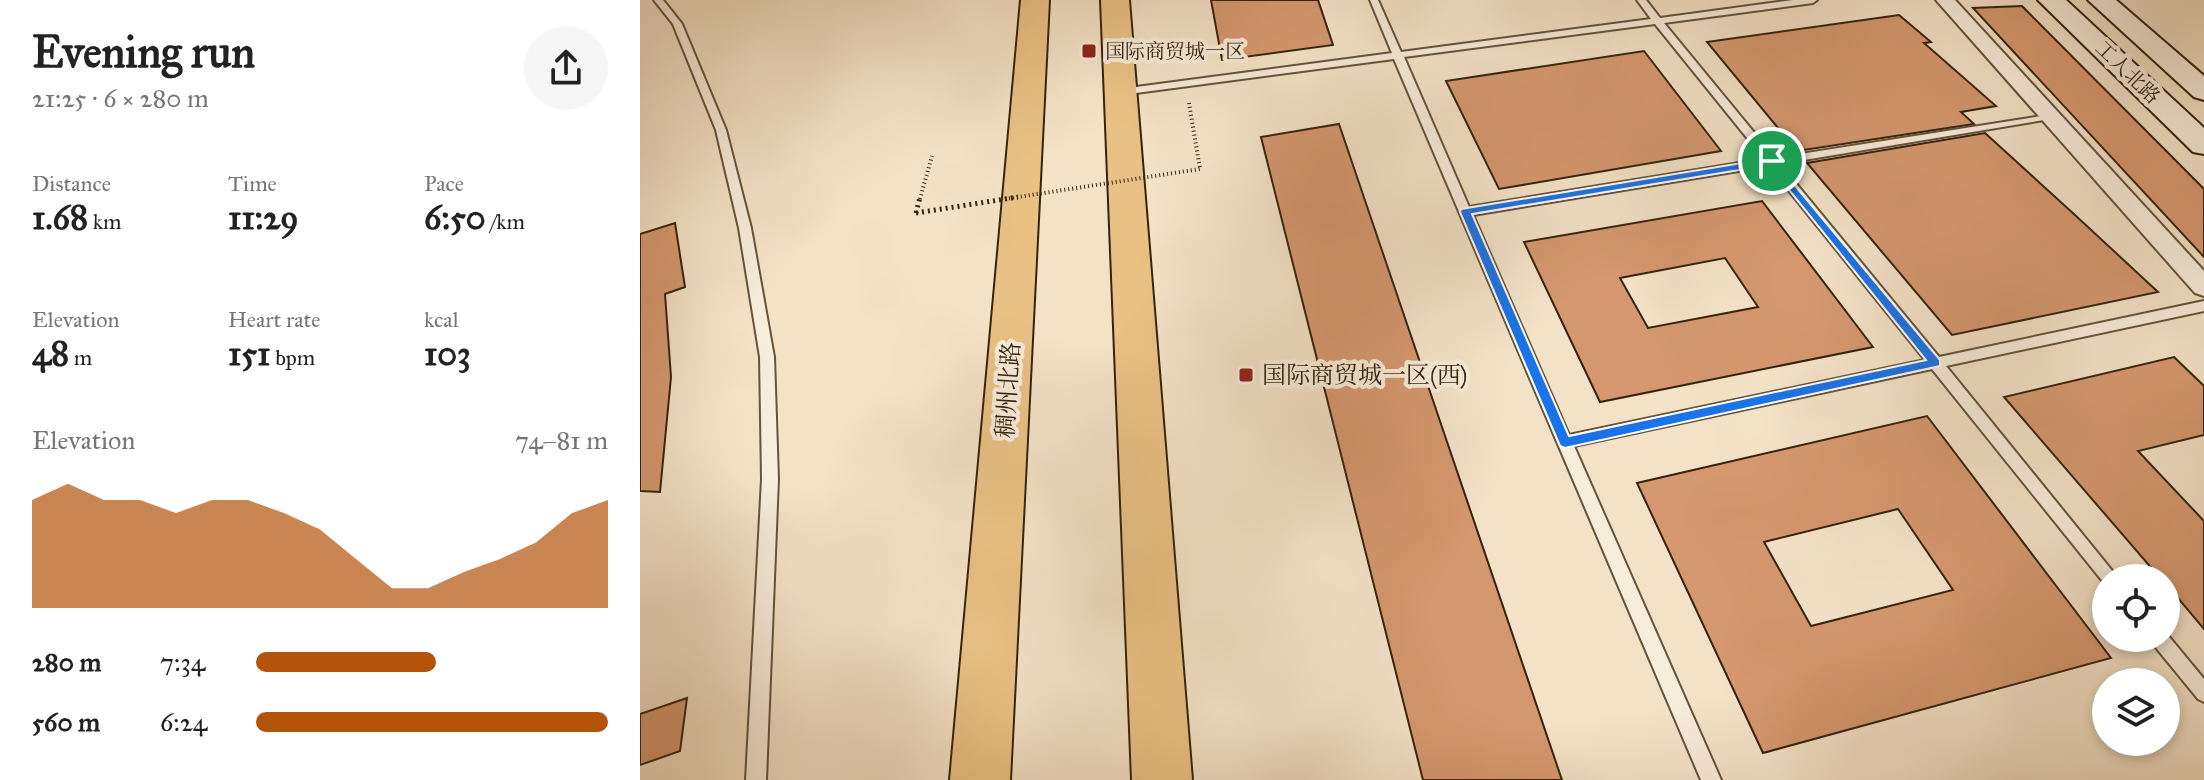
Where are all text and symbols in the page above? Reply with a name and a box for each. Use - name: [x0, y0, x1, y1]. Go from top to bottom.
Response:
- text: Evening run: [32, 25, 255, 79]
- button: share: [524, 26, 608, 110]
- street label: 工人北路: [2091, 36, 2165, 108]
- place label: 国际商贸城一区: [1105, 39, 1245, 63]
- marker: 国际商贸城一区: [1080, 42, 1098, 60]
- text: 21:25 · 6 × 280 m: [32, 82, 209, 114]
- pin: [1738, 127, 1806, 195]
- icon: arrive: [1750, 139, 1794, 183]
- text: Distance: [32, 170, 111, 197]
- text: Time: [228, 170, 277, 197]
- text: Pace: [424, 170, 464, 197]
- text: 1.68: [32, 197, 88, 238]
- text: 11:29: [228, 197, 298, 238]
- text: 6:50: [424, 197, 486, 238]
- text: km: [88, 208, 121, 235]
- text: /km: [486, 208, 525, 235]
- text: Elevation: [32, 306, 119, 333]
- text: Heart rate: [228, 306, 321, 333]
- text: kcal: [424, 306, 459, 333]
- text: 48: [32, 333, 69, 374]
- text: 151: [228, 333, 270, 374]
- text: 103: [424, 333, 471, 374]
- street label: 稠州北路: [990, 341, 1026, 439]
- text: m: [69, 344, 92, 371]
- text: bpm: [270, 344, 315, 371]
- place label: 国际商贸城一区(西): [1262, 360, 1467, 390]
- marker: 国际商贸城一区(西): [1237, 366, 1255, 384]
- text: Elevation: [32, 424, 135, 456]
- text: 74–81 m: [515, 424, 608, 456]
- map controls: [2092, 564, 2180, 756]
- button: locate: [2092, 564, 2180, 652]
- text: 280 m: [32, 646, 101, 678]
- text: 7:34: [160, 646, 205, 678]
- button: layers: [2092, 668, 2180, 756]
- text: 560 m: [32, 706, 100, 738]
- text: 6:24: [160, 706, 207, 738]

